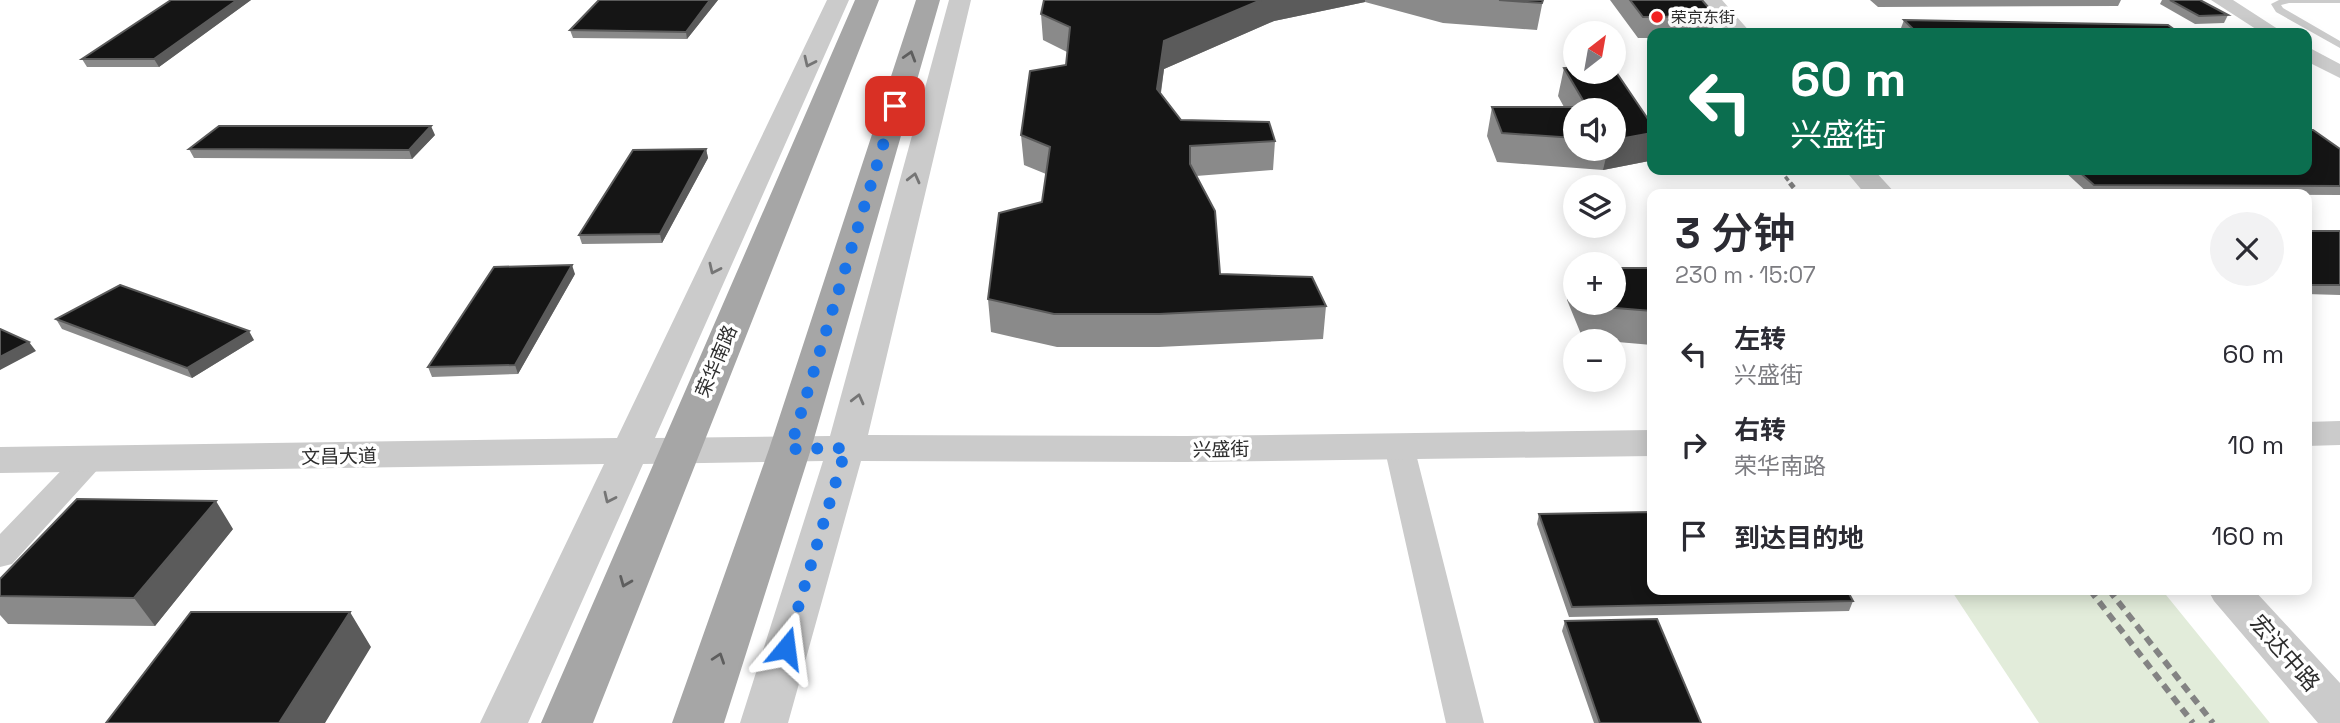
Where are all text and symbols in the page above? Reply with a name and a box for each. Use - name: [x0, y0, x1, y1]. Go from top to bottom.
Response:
- place label: 荣京东街: [1671, 7, 1735, 28]
- marker: 荣京东街: [1649, 9, 1665, 25]
- north arrow: [1563, 21, 1626, 84]
- map controls: [1563, 21, 1626, 392]
- text: 60 m: [1790, 48, 1906, 110]
- one-way arrow: [902, 50, 917, 62]
- one-way arrow: [803, 55, 817, 67]
- icon: left: [1675, 56, 1766, 147]
- pin: [865, 76, 925, 136]
- icon: arrive: [876, 87, 914, 125]
- button: sound: [1563, 98, 1626, 161]
- text: 兴盛街: [1790, 115, 1886, 155]
- one-way arrow: [906, 172, 920, 184]
- button: layers: [1563, 175, 1626, 238]
- text: 3 分钟: [1675, 207, 1795, 260]
- button: close: [2210, 212, 2284, 286]
- button: +: [1563, 252, 1626, 315]
- text: 230 m · 15:07: [1675, 260, 1816, 290]
- one-way arrow: [708, 261, 722, 274]
- street label: 荣华南路: [690, 321, 743, 401]
- text: 左转: [1734, 322, 1786, 356]
- button: −: [1563, 329, 1626, 392]
- icon: left: [1675, 335, 1713, 373]
- text: 60 m: [2222, 337, 2284, 371]
- text: 兴盛街: [1734, 360, 1803, 390]
- one-way arrow: [850, 393, 864, 405]
- text: 右转: [1734, 413, 1786, 447]
- icon: right: [1675, 426, 1713, 464]
- text: 10 m: [2227, 428, 2284, 462]
- street label: 兴盛街: [1192, 437, 1250, 462]
- street label: 文昌大道: [301, 443, 377, 470]
- text: 荣华南路: [1734, 451, 1826, 481]
- one-way arrow: [603, 491, 617, 503]
- icon: arrive: [1675, 517, 1713, 555]
- text: 160 m: [2212, 519, 2284, 553]
- text: 到达目的地: [1734, 521, 1864, 555]
- one-way arrow: [619, 575, 633, 587]
- street label: 宏达中路: [2244, 608, 2326, 698]
- position arrow: [749, 611, 823, 685]
- one-way arrow: [711, 653, 726, 665]

